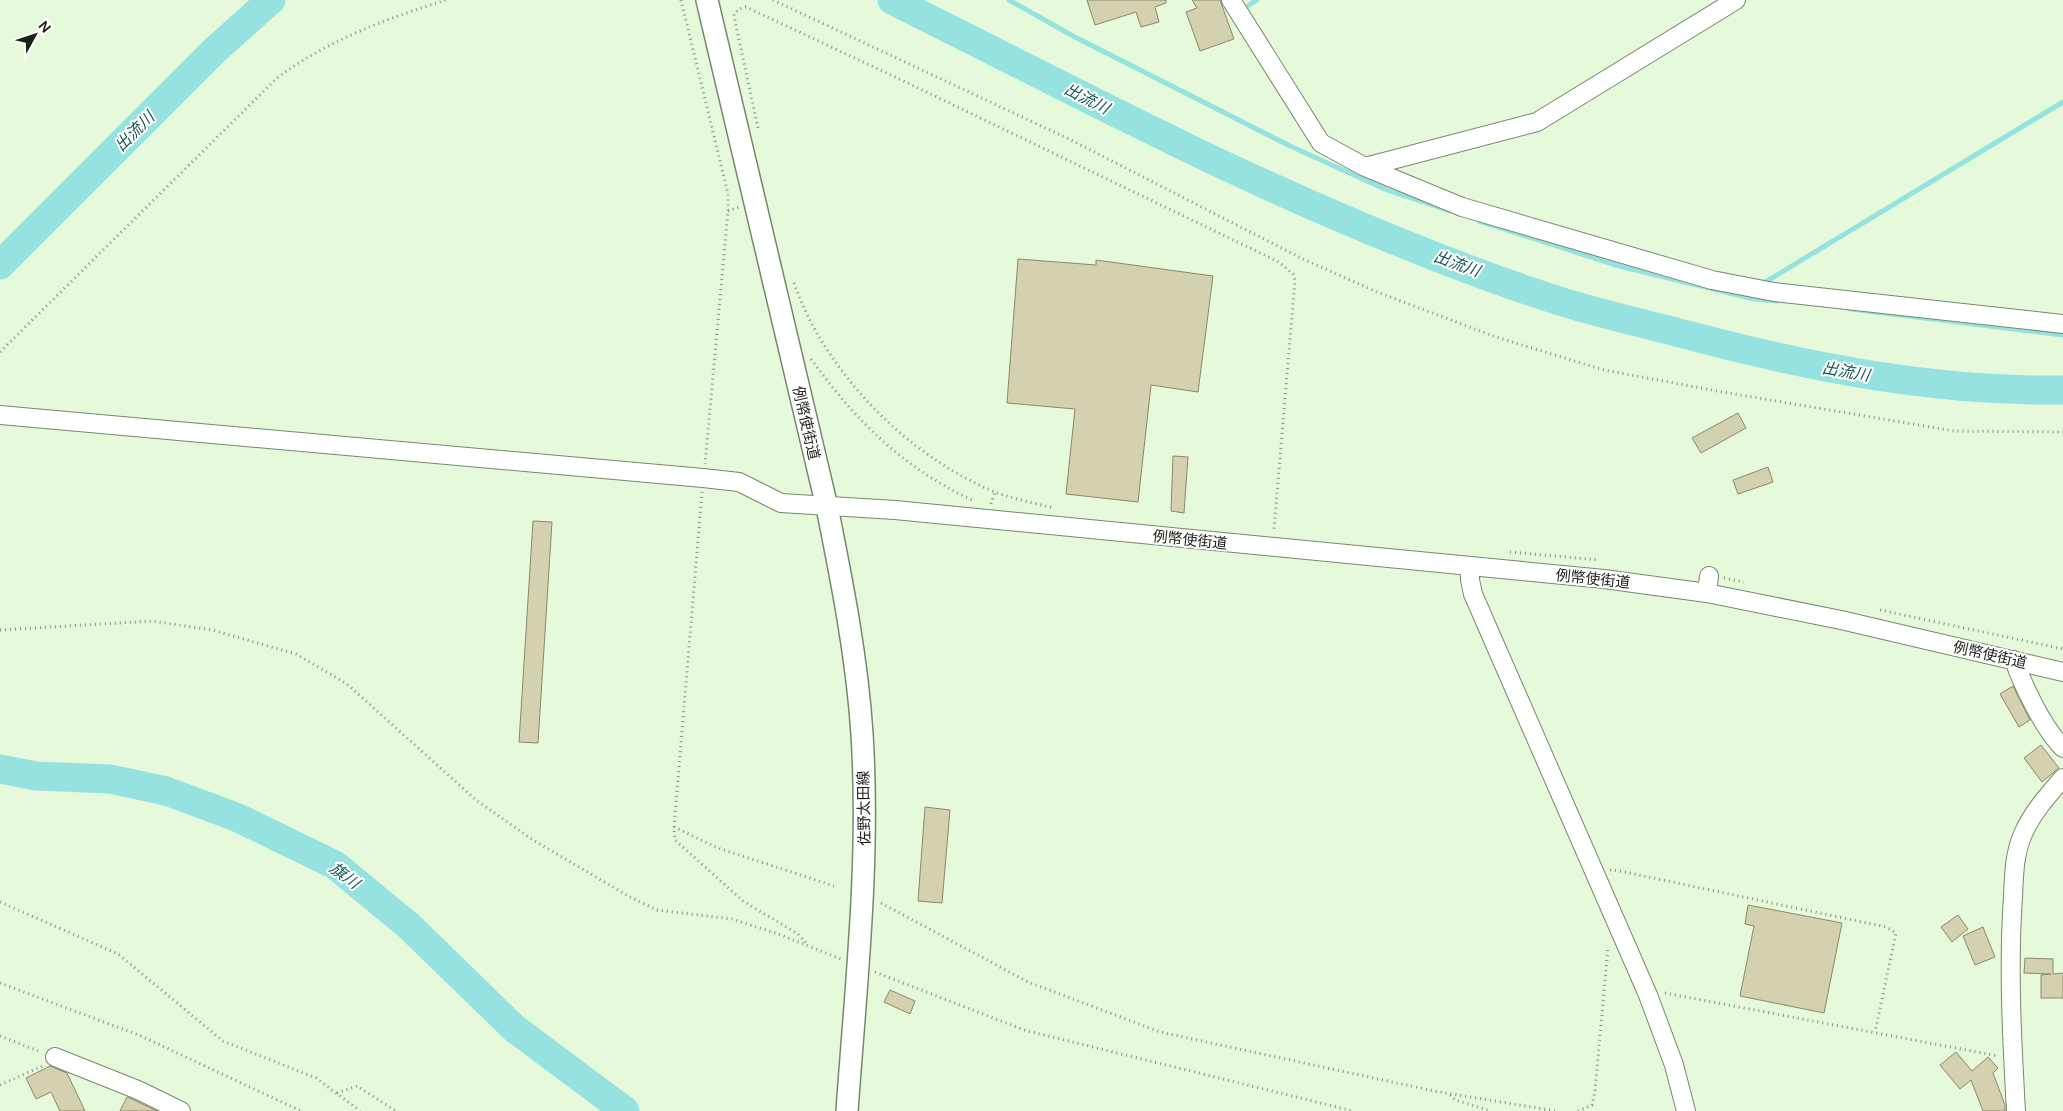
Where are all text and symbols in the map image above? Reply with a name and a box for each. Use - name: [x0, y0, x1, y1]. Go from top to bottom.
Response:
- north arrow: [10, 10, 60, 60]
- text: N: [35, 17, 55, 36]
- water label: 出流川: [1061, 78, 1115, 120]
- water label: 出流川: [110, 106, 160, 156]
- water label: 出流川: [1431, 245, 1485, 282]
- water label: 出流川: [1820, 357, 1873, 386]
- street label: 例幣使街道: [788, 384, 824, 462]
- street label: 例幣使街道: [1152, 526, 1228, 554]
- street label: 例幣使街道: [1555, 565, 1631, 593]
- street label: 例幣使街道: [1951, 637, 2029, 673]
- street label: 佐野太田線: [853, 770, 875, 846]
- water label: 旗川: [326, 857, 365, 895]

